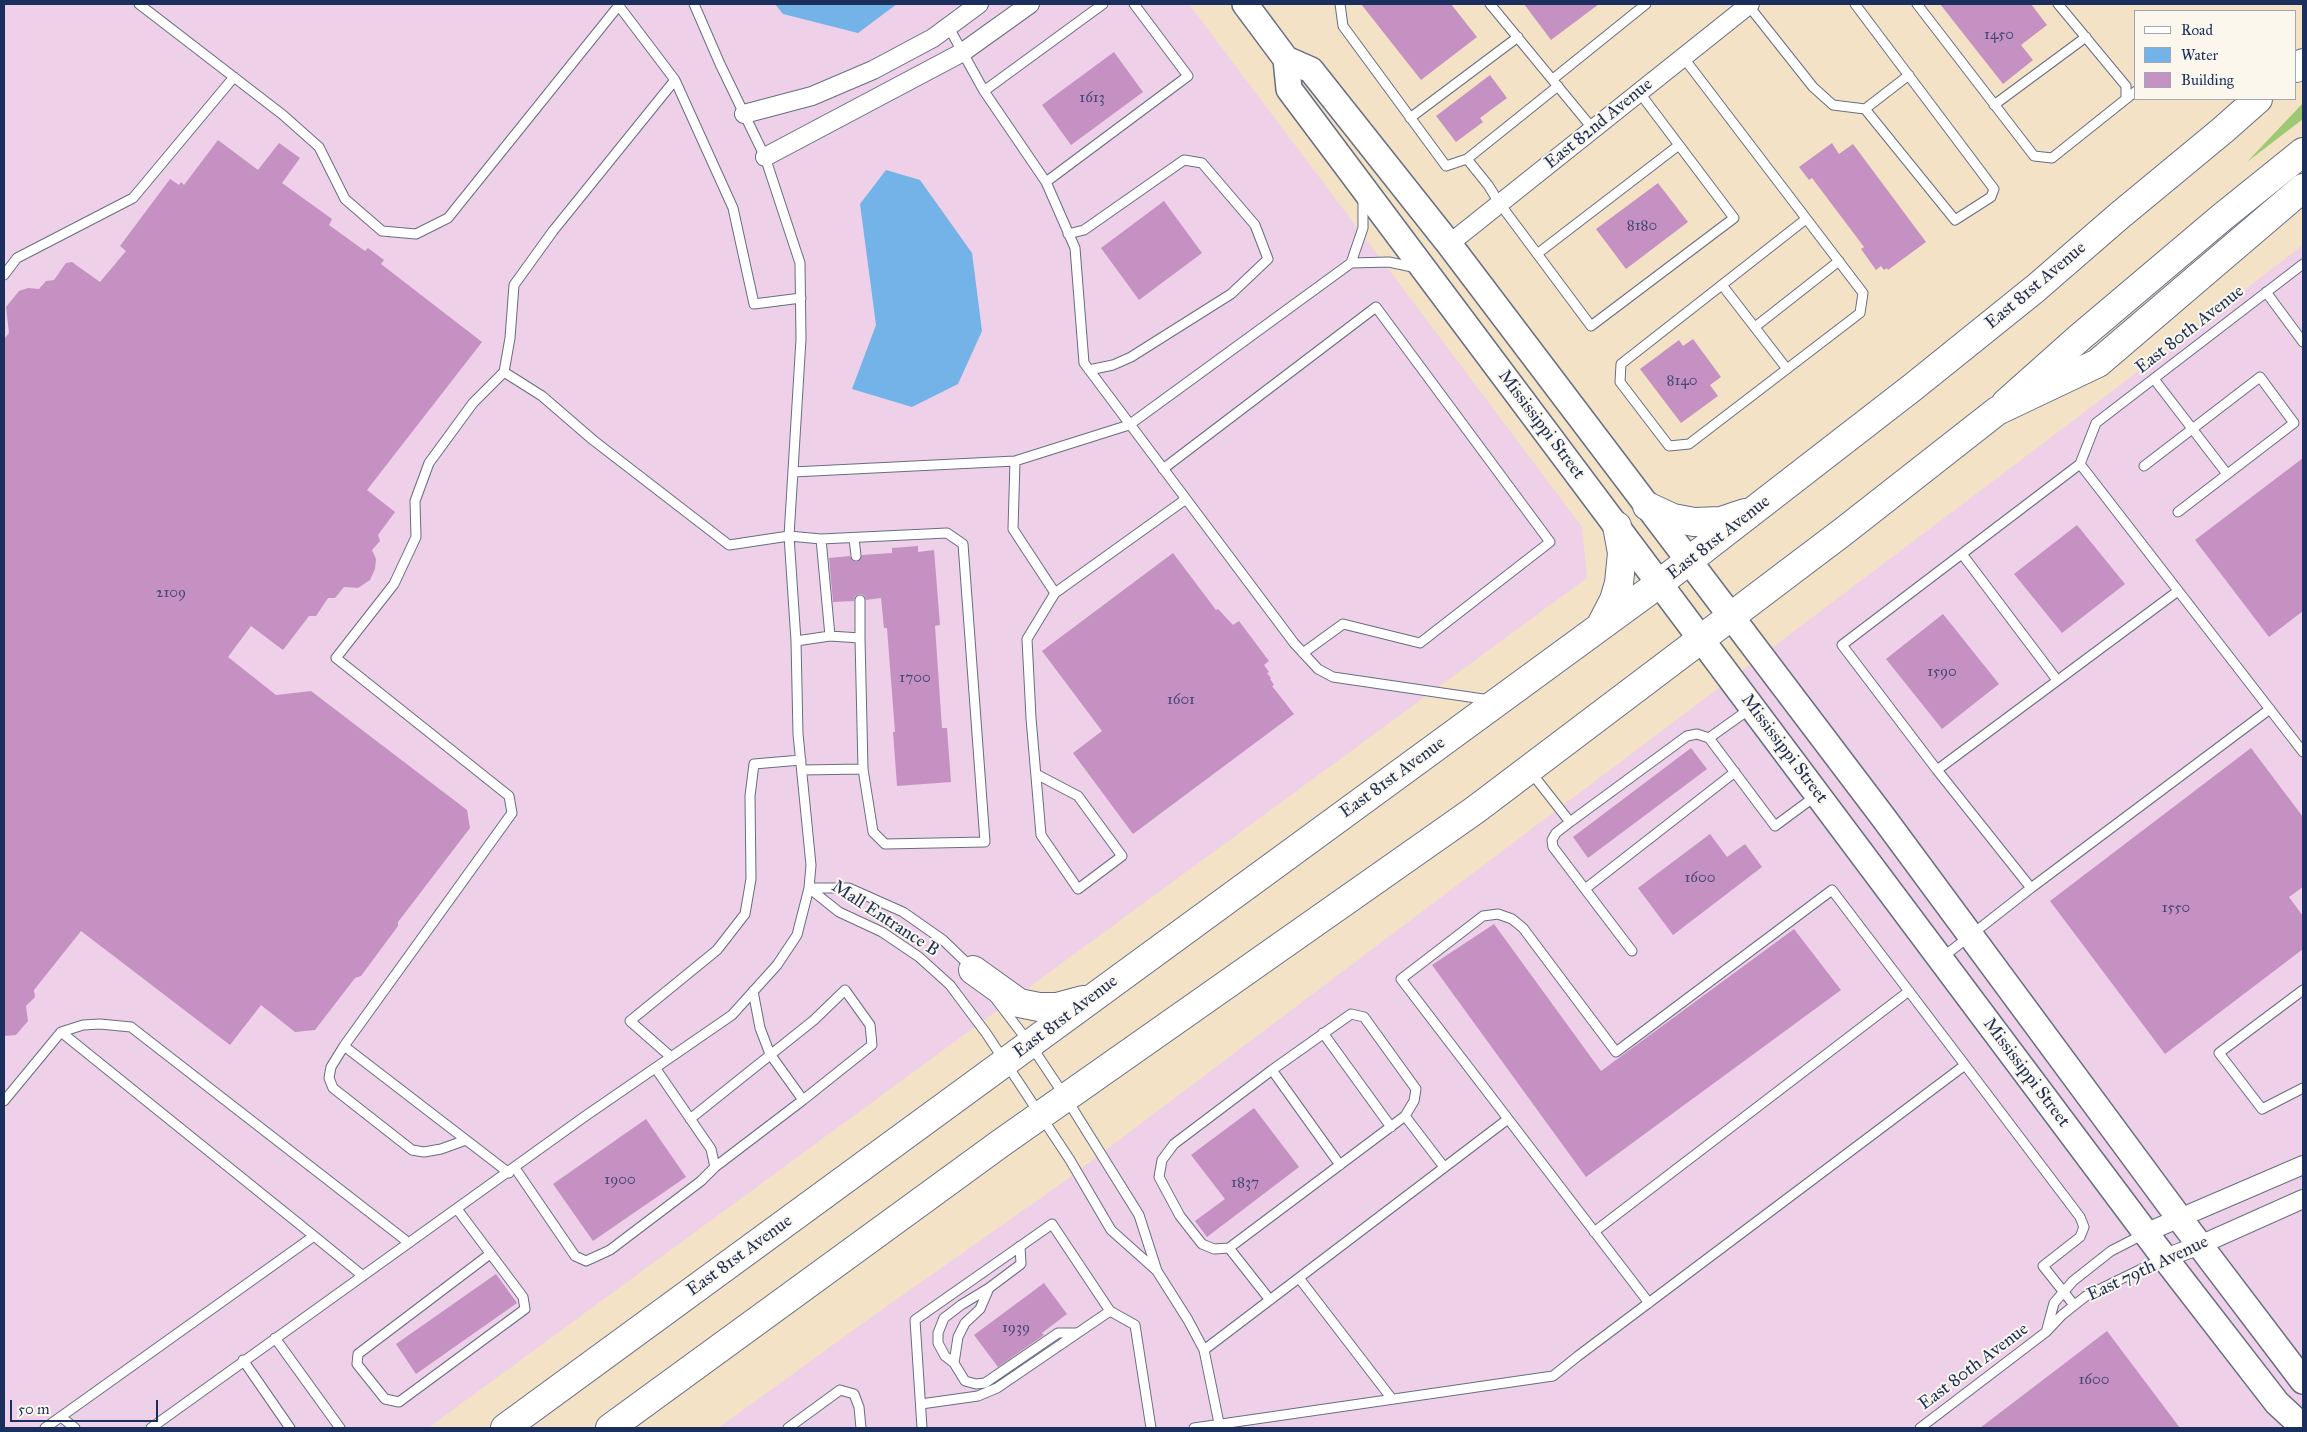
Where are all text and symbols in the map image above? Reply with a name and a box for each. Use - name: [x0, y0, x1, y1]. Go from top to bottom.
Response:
- legend: [2134, 10, 2297, 100]
- text: Road: [2181, 21, 2213, 39]
- house number: 1450: [1984, 26, 2014, 44]
- text: Water: [2181, 46, 2218, 64]
- text: Building: [2181, 71, 2234, 89]
- street label: East 82nd Avenue: [1541, 74, 1657, 174]
- house number: 1613: [1079, 89, 1105, 107]
- house number: 8180: [1627, 217, 1657, 235]
- street label: East 81st Avenue: [1981, 238, 2091, 334]
- street label: East 80th Avenue: [2131, 281, 2249, 379]
- street label: Mississippi Street: [1493, 366, 1589, 484]
- house number: 8140: [1667, 372, 1697, 390]
- street label: East 81st Avenue: [1663, 491, 1775, 585]
- house number: 2109: [156, 584, 186, 602]
- house number: 1590: [1927, 663, 1957, 681]
- house number: 1700: [899, 669, 931, 687]
- street label: Mississippi Street: [1736, 690, 1832, 808]
- house number: 1601: [1167, 691, 1195, 709]
- street label: East 81st Avenue: [1336, 733, 1450, 823]
- house number: 1600: [1684, 869, 1716, 887]
- street label: Mall Entrance B: [827, 876, 943, 962]
- house number: 1550: [2162, 899, 2190, 917]
- street label: East 81st Avenue: [1010, 971, 1122, 1063]
- street label: Mississippi Street: [1978, 1014, 2074, 1132]
- house number: 1900: [604, 1171, 636, 1189]
- house number: 1837: [1231, 1174, 1259, 1192]
- street label: East 81st Avenue: [683, 1211, 797, 1301]
- street label: East 79th Avenue: [2084, 1232, 2212, 1306]
- house number: 1939: [1002, 1319, 1030, 1337]
- street label: East 80th Avenue: [1915, 1319, 2033, 1415]
- house number: 1600: [2078, 1371, 2110, 1389]
- scale bar: [12, 1390, 160, 1422]
- text: 50 m: [18, 1400, 50, 1418]

